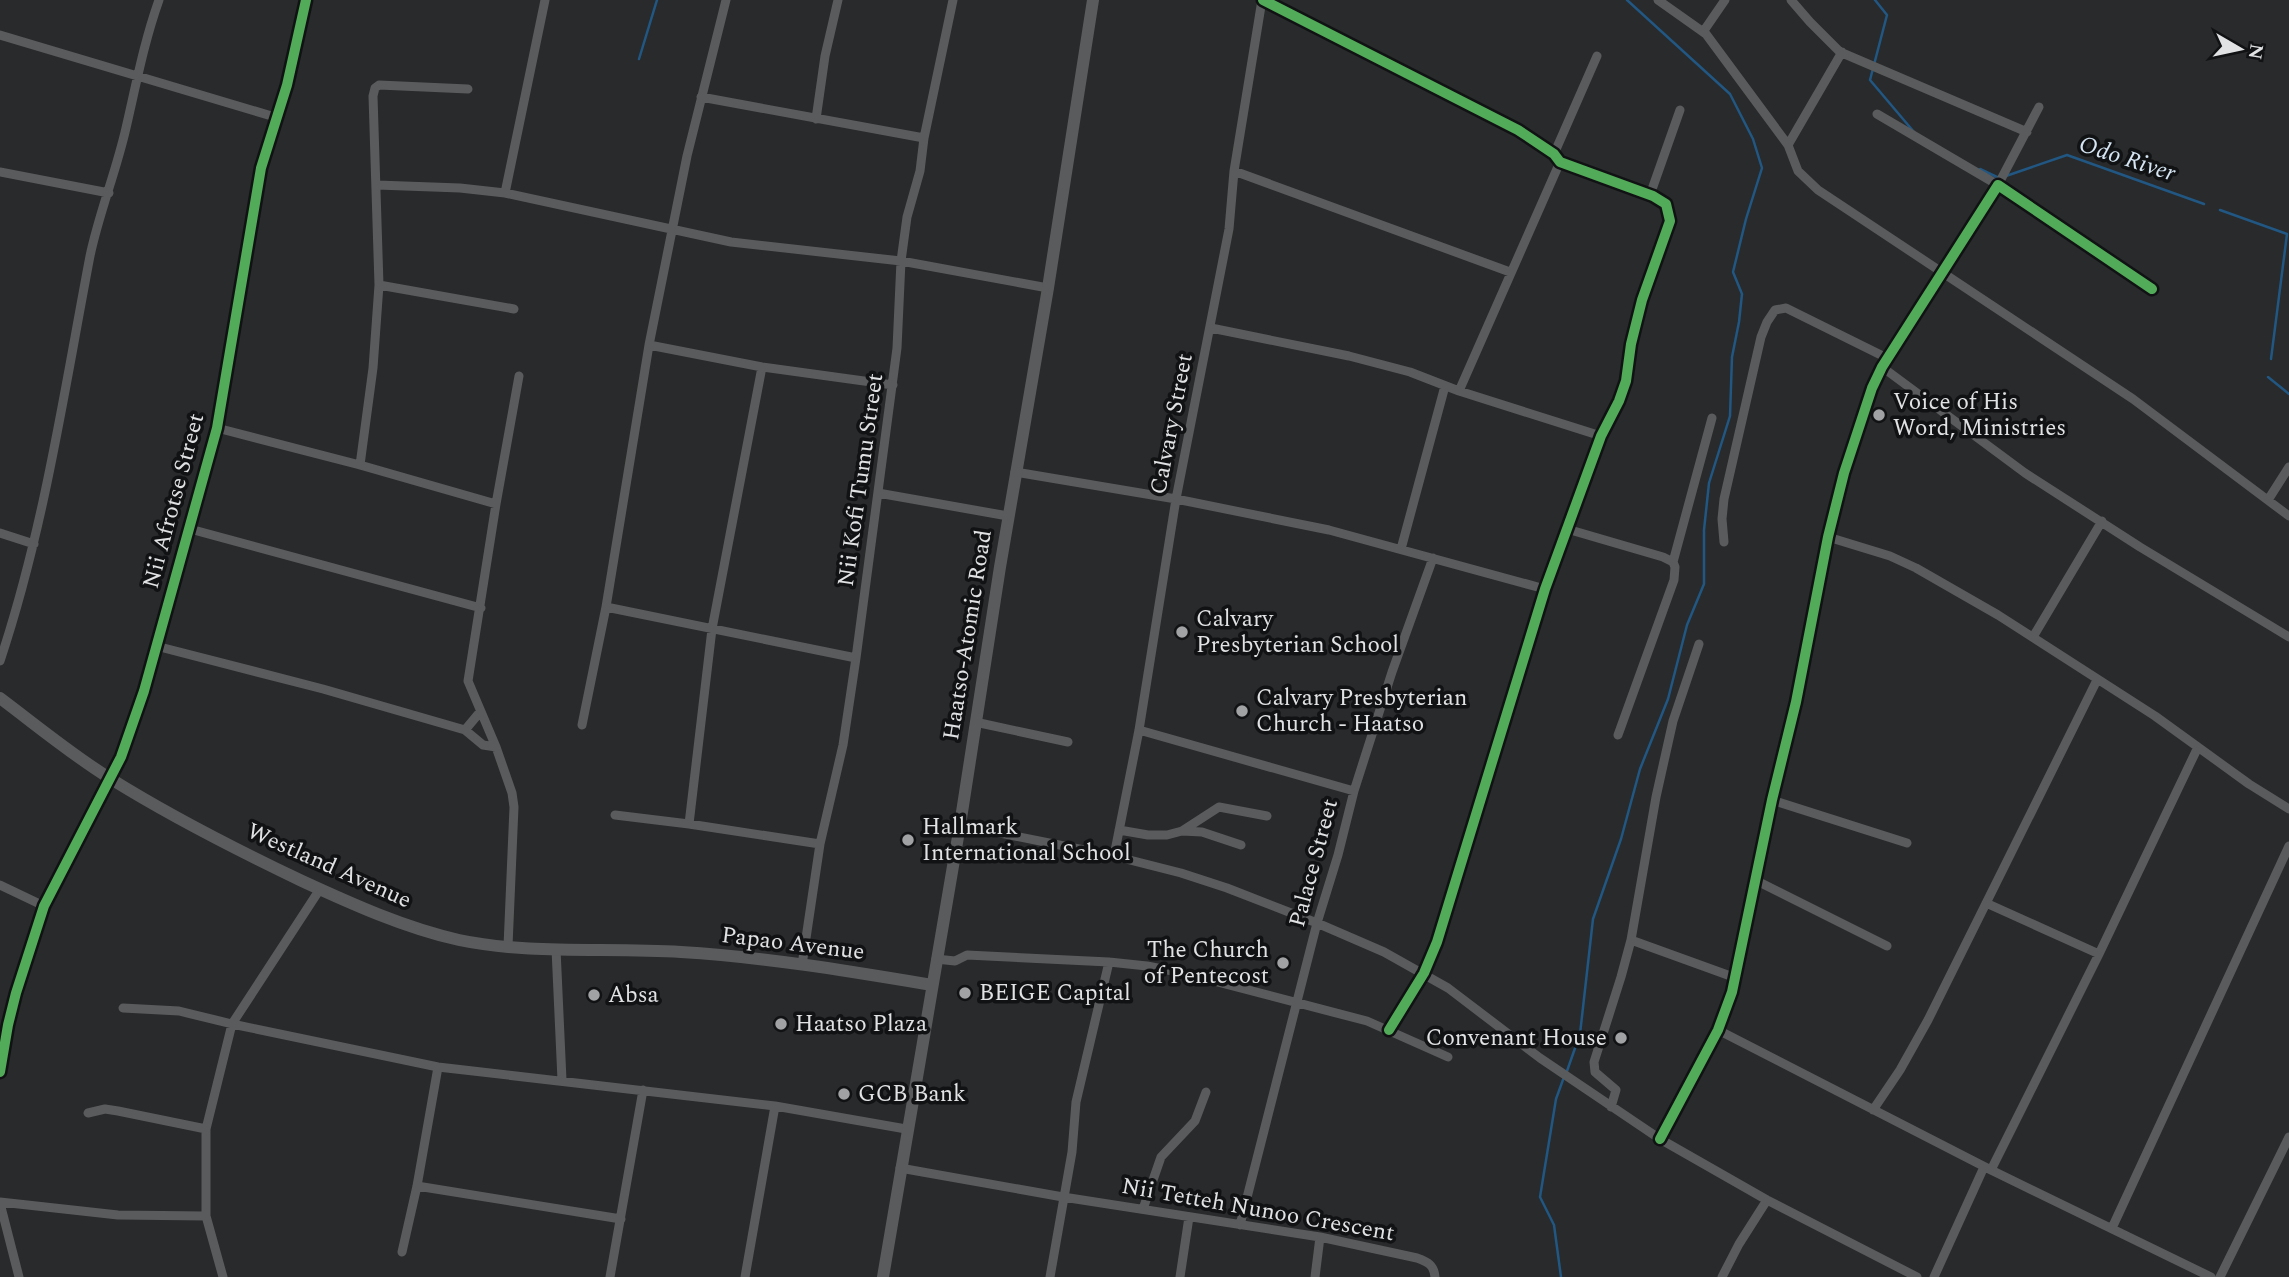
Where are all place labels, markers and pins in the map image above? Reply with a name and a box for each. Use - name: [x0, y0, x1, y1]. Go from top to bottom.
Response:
- place label: Voice of His Word, Ministries: [1893, 385, 2066, 446]
- marker: Voice of His Word, Ministries: [1871, 407, 1887, 423]
- place label: Calvary Presbyterian School: [1196, 602, 1399, 663]
- marker: Calvary Presbyterian School: [1174, 624, 1190, 640]
- place label: Calvary Presbyterian Church - Haatso: [1256, 681, 1467, 742]
- marker: Calvary Presbyterian Church - Haatso: [1234, 703, 1250, 719]
- place label: Hallmark International School: [922, 810, 1131, 871]
- marker: Hallmark International School: [900, 832, 916, 848]
- place label: The Church of Pentecost: [1144, 933, 1269, 994]
- marker: The Church of Pentecost: [1275, 955, 1291, 971]
- place label: BEIGE Capital: [979, 976, 1131, 1011]
- place label: Absa: [608, 978, 659, 1013]
- marker: BEIGE Capital: [957, 985, 973, 1001]
- marker: Absa: [586, 987, 602, 1003]
- place label: Haatso Plaza: [795, 1007, 927, 1042]
- marker: Haatso Plaza: [773, 1016, 789, 1032]
- place label: Convenant House: [1426, 1021, 1607, 1056]
- marker: Convenant House: [1613, 1030, 1629, 1046]
- place label: GCB Bank: [858, 1077, 966, 1112]
- marker: GCB Bank: [836, 1086, 852, 1102]

